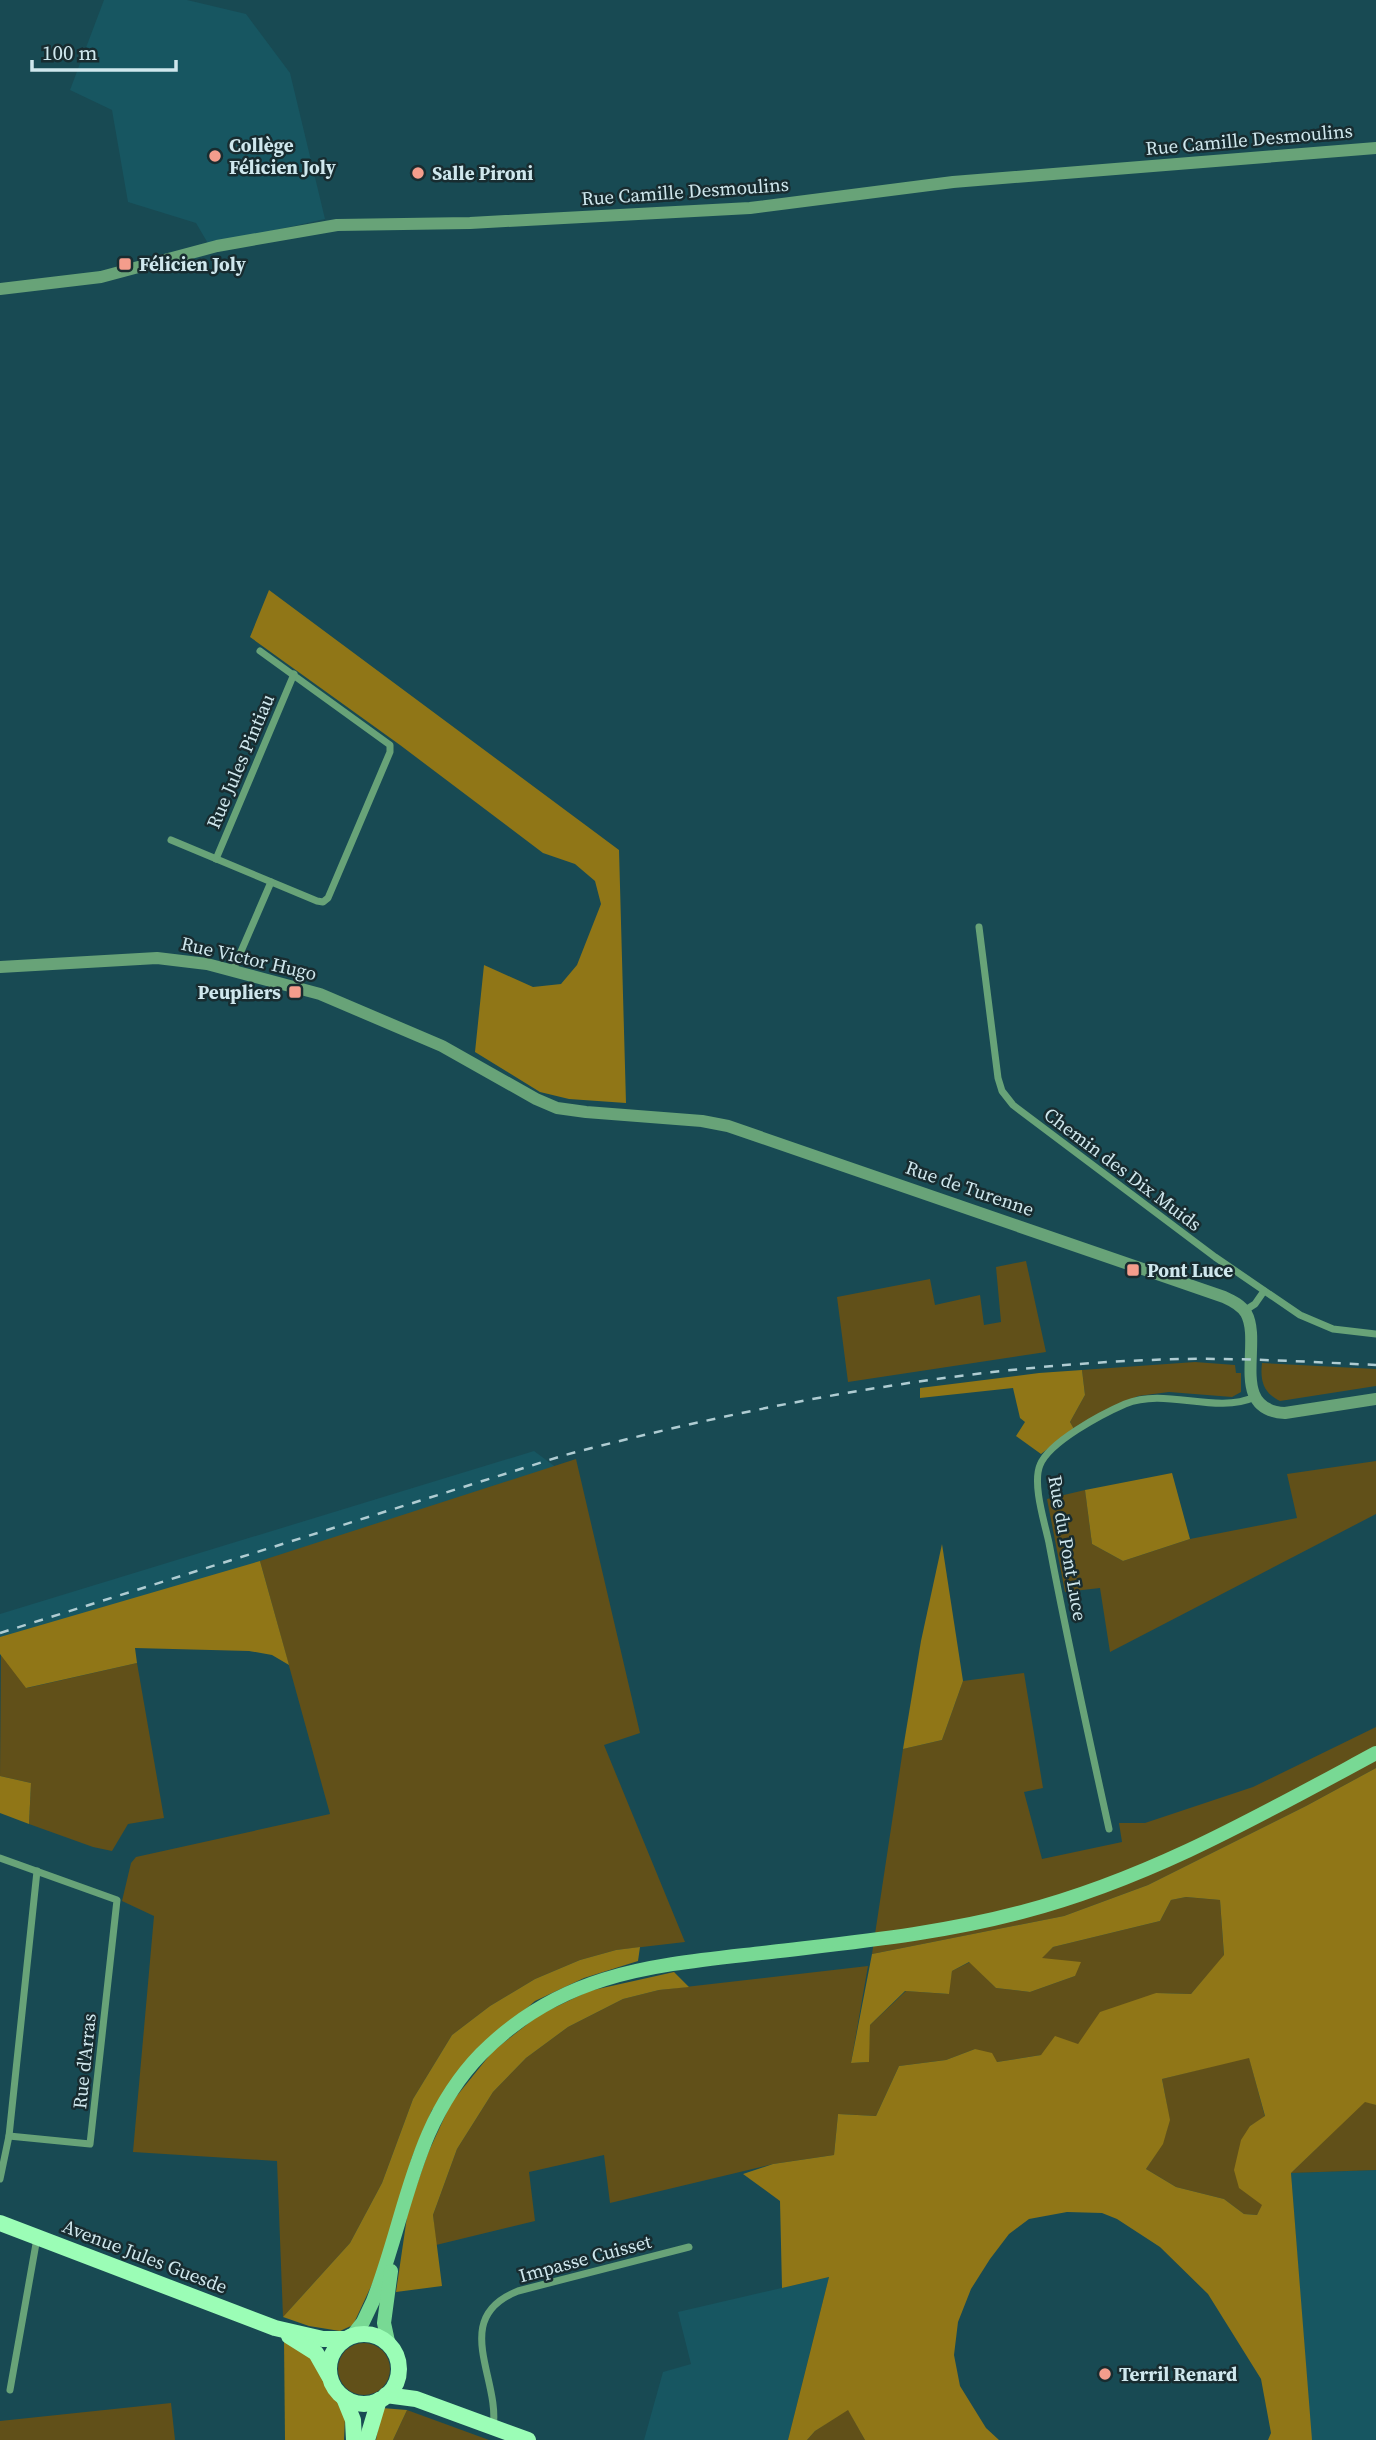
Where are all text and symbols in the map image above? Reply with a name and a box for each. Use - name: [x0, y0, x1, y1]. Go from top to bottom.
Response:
- scale bar: [32, 28, 175, 72]
- text: 100 m: [42, 38, 97, 67]
- street label: Rue Camille Desmoulins: [1144, 117, 1354, 161]
- place label: Collège Félicien Joly: [229, 132, 337, 180]
- marker: Collège Félicien Joly: [207, 148, 223, 164]
- place label: Salle Pironi: [432, 160, 533, 186]
- marker: Salle Pironi: [410, 165, 426, 181]
- street label: Rue Camille Desmoulins: [580, 171, 790, 211]
- place label: Félicien Joly: [139, 251, 247, 277]
- marker: Félicien Joly: [117, 256, 133, 272]
- street label: Rue Jules Pintiau: [200, 690, 280, 832]
- street label: Rue Victor Hugo: [179, 930, 319, 986]
- place label: Peupliers: [198, 979, 281, 1005]
- marker: Peupliers: [287, 984, 303, 1000]
- street label: Chemin des Dix Muids: [1039, 1101, 1207, 1237]
- street label: Rue de Turenne: [902, 1154, 1038, 1222]
- place label: Pont Luce: [1147, 1257, 1233, 1283]
- marker: Pont Luce: [1125, 1262, 1141, 1278]
- street label: Rue du Pont Luce: [1042, 1473, 1094, 1623]
- street label: Rue d'Arras: [66, 2012, 102, 2110]
- street label: Avenue Jules Guesde: [59, 2213, 231, 2299]
- street label: Impasse Cuisset: [516, 2228, 655, 2288]
- place label: Terril Renard: [1119, 2361, 1237, 2387]
- marker: Terril Renard: [1097, 2366, 1113, 2382]

